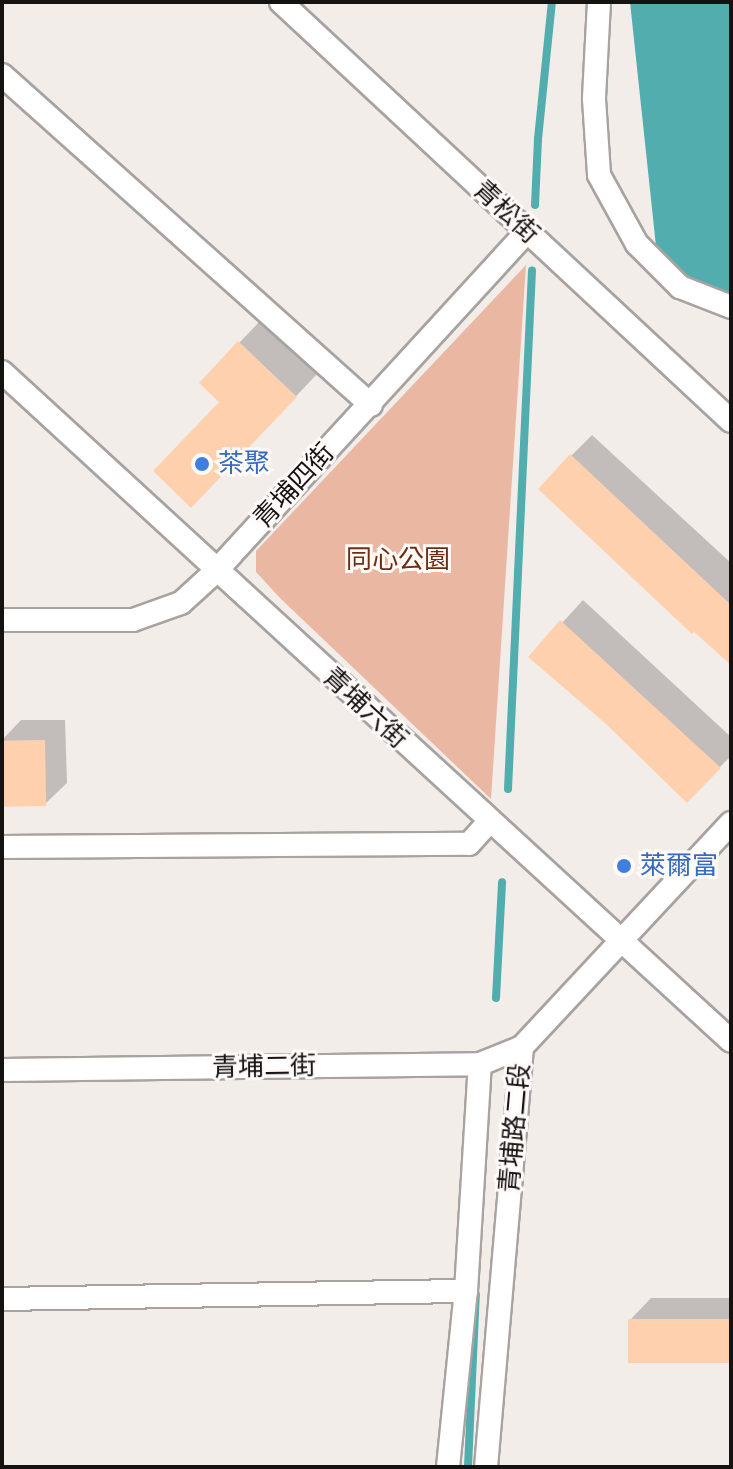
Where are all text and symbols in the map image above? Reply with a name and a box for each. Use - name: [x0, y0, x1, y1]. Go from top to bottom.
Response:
- street label: 青松街: [467, 174, 545, 250]
- street label: 青埔四街: [247, 437, 341, 535]
- place label: 茶聚: [218, 448, 270, 480]
- marker: 茶聚: [193, 455, 211, 473]
- park label: 同心公園: [346, 544, 450, 576]
- street label: 青埔六街: [316, 661, 414, 755]
- place label: 萊爾富: [640, 850, 718, 882]
- marker: 萊爾富: [615, 857, 633, 875]
- street label: 青埔二街: [212, 1050, 316, 1084]
- street label: 青埔路二段: [494, 1062, 536, 1194]

